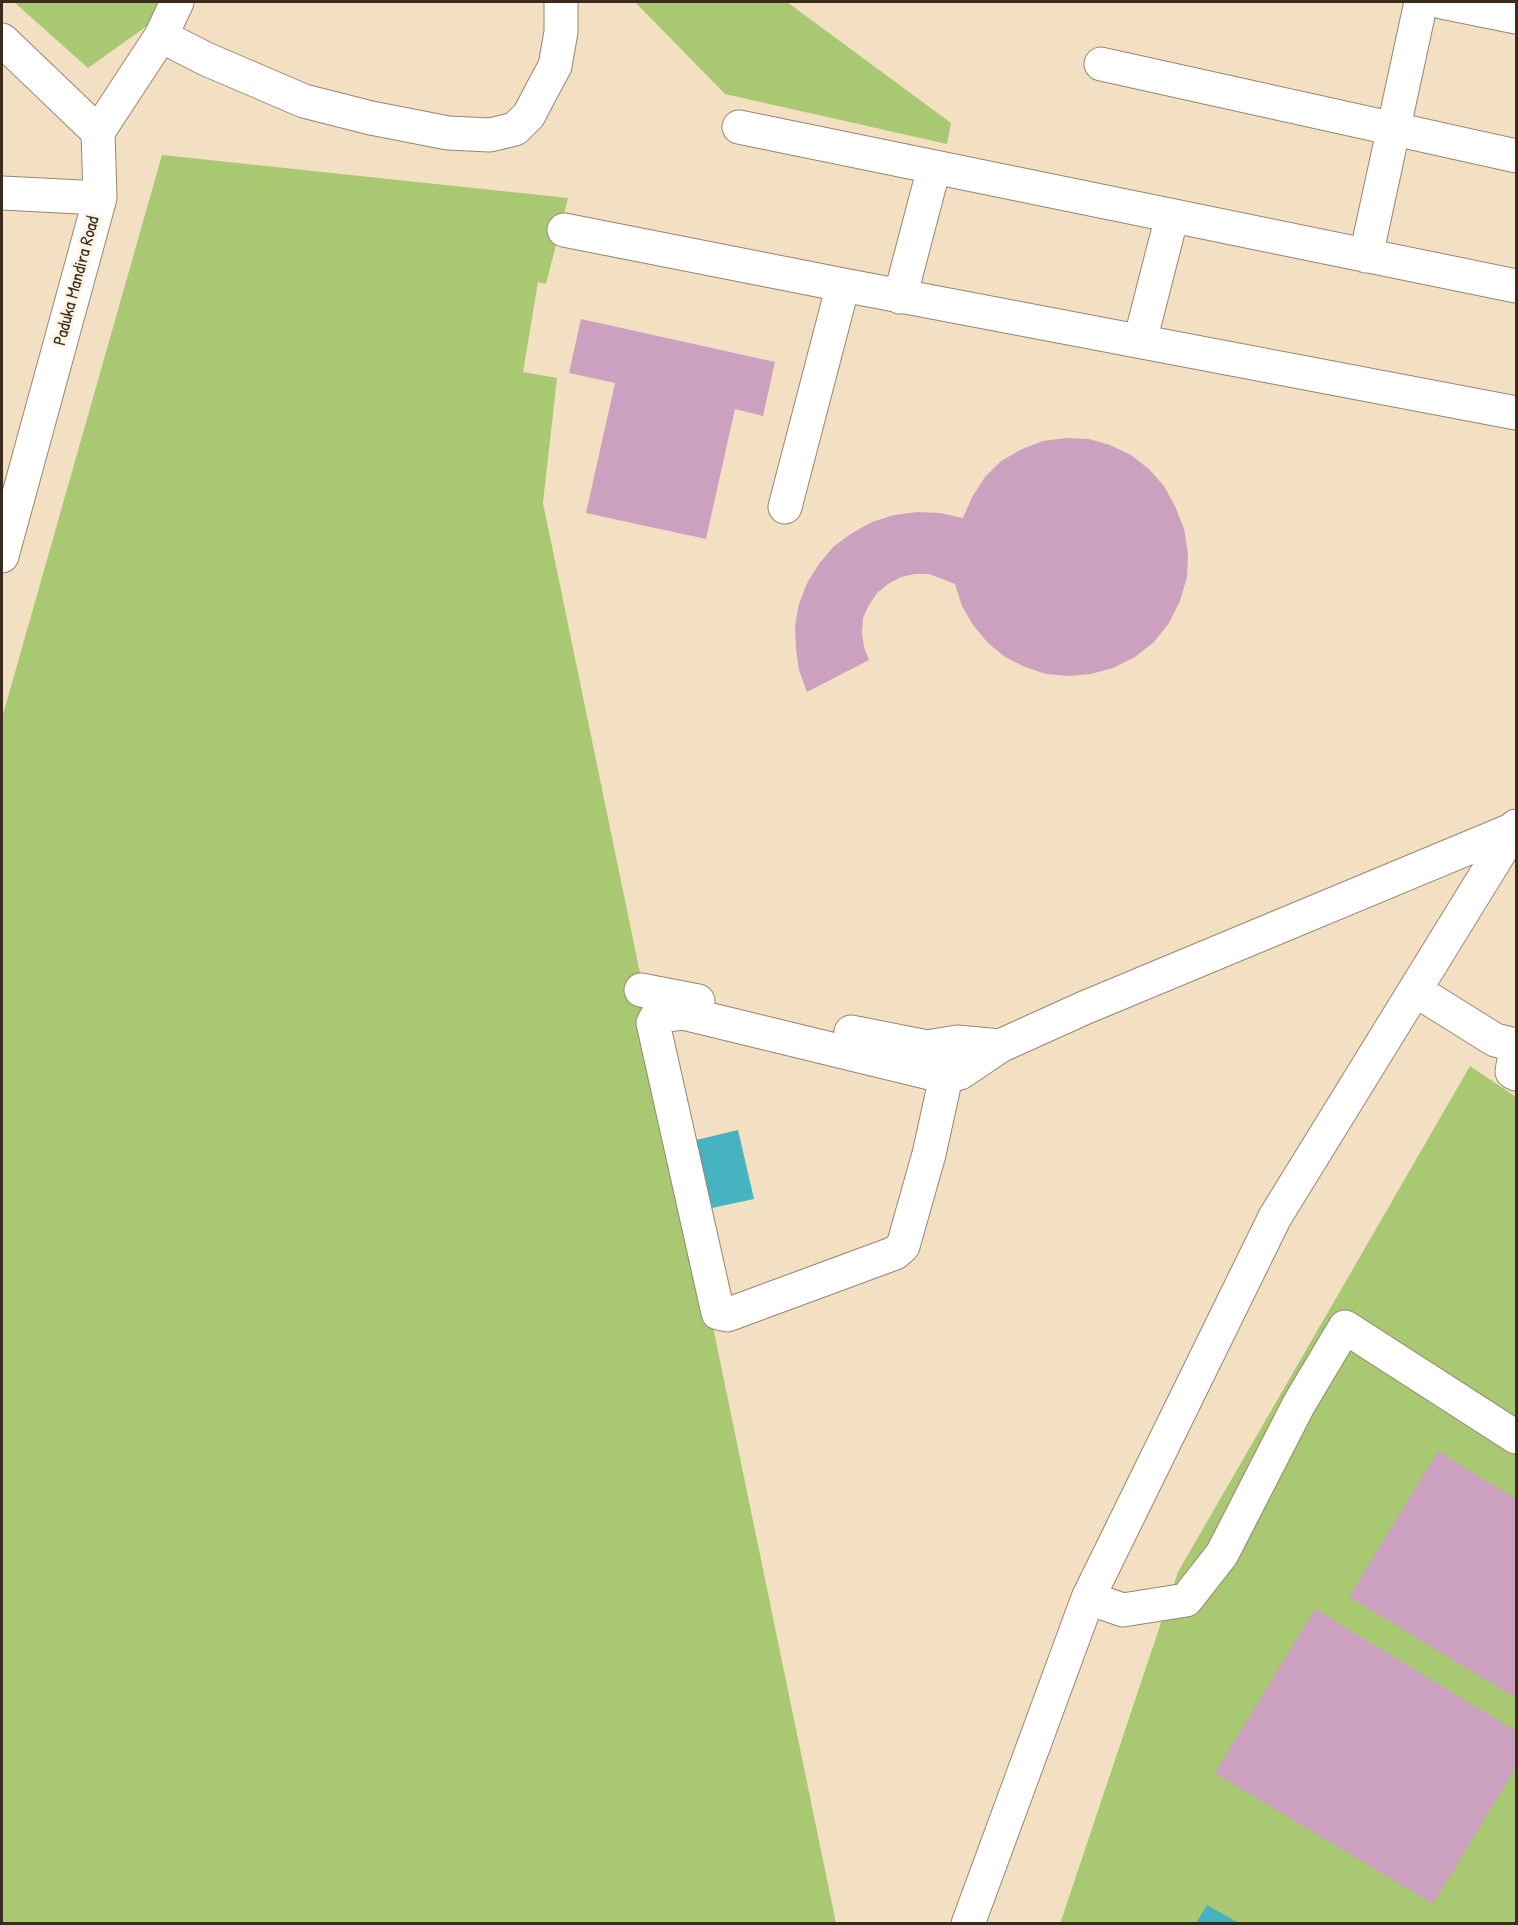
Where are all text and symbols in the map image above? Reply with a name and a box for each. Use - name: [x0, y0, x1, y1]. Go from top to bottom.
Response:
- street label: Paduka Mandira Road: [49, 214, 105, 348]

